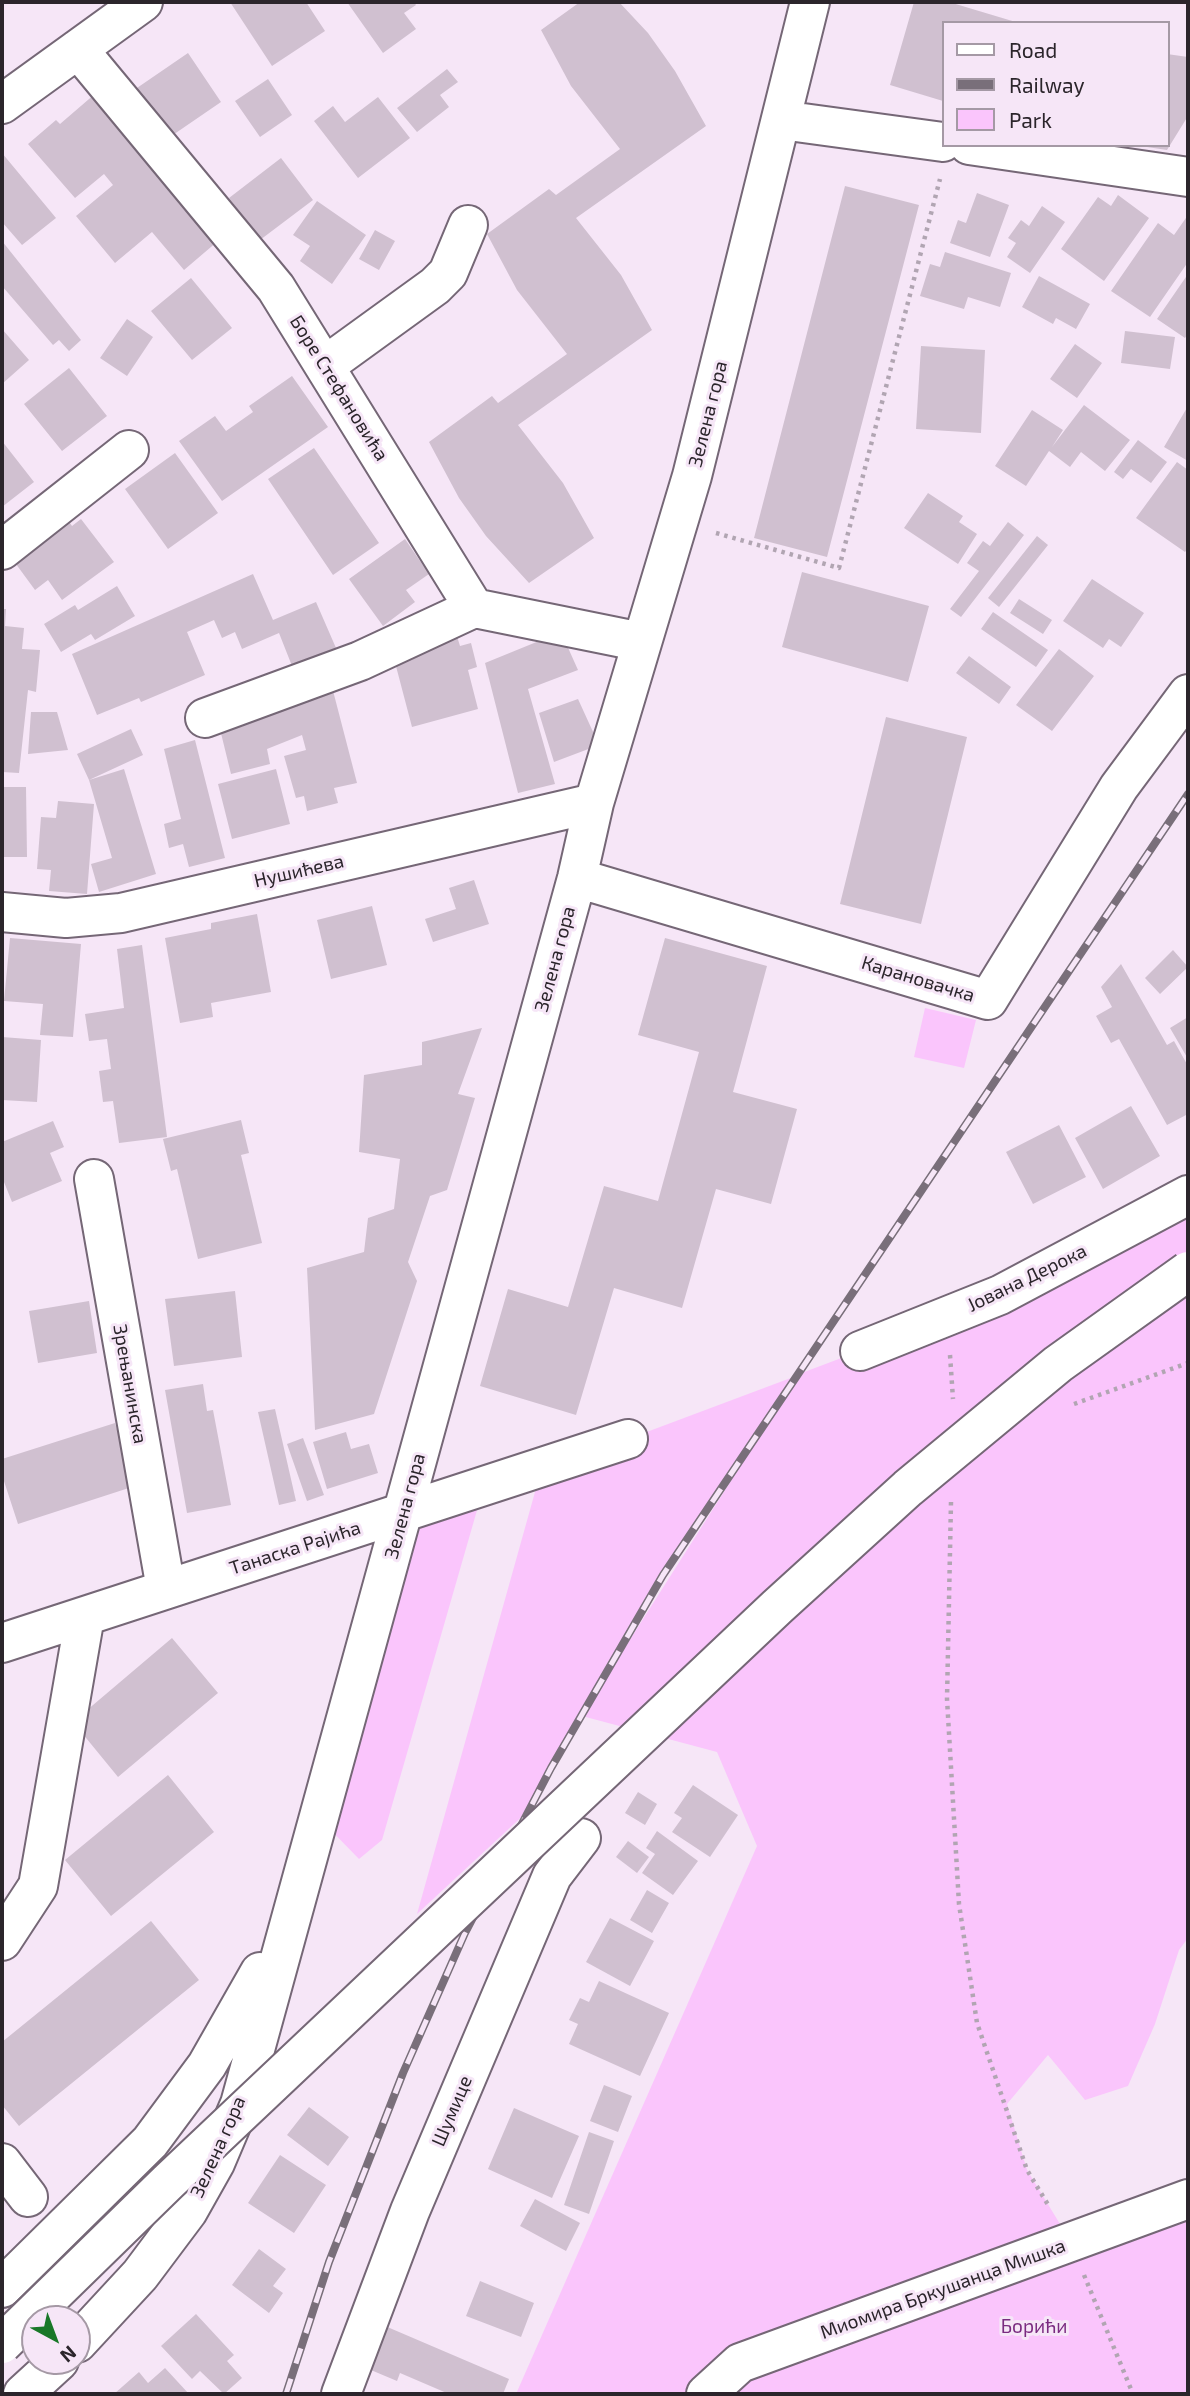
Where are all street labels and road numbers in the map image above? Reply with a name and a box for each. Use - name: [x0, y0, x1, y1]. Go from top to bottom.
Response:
- street label: Боре Стефановића: [285, 311, 393, 465]
- street label: Зелена гора: [684, 359, 732, 469]
- street label: Нушићева: [252, 850, 346, 892]
- street label: Зелена гора: [530, 904, 580, 1014]
- street label: Карановачка: [859, 951, 977, 1007]
- street label: Јована Дерока: [964, 1239, 1090, 1317]
- street label: Зрењанинска: [108, 1322, 152, 1446]
- street label: Зелена гора: [380, 1451, 430, 1561]
- street label: Танаска Рајића: [227, 1516, 363, 1580]
- street label: Шумице: [427, 2072, 477, 2150]
- street label: Зелена гора: [186, 2093, 250, 2201]
- street label: Миомира Бркушанца Мишка: [817, 2234, 1069, 2344]

